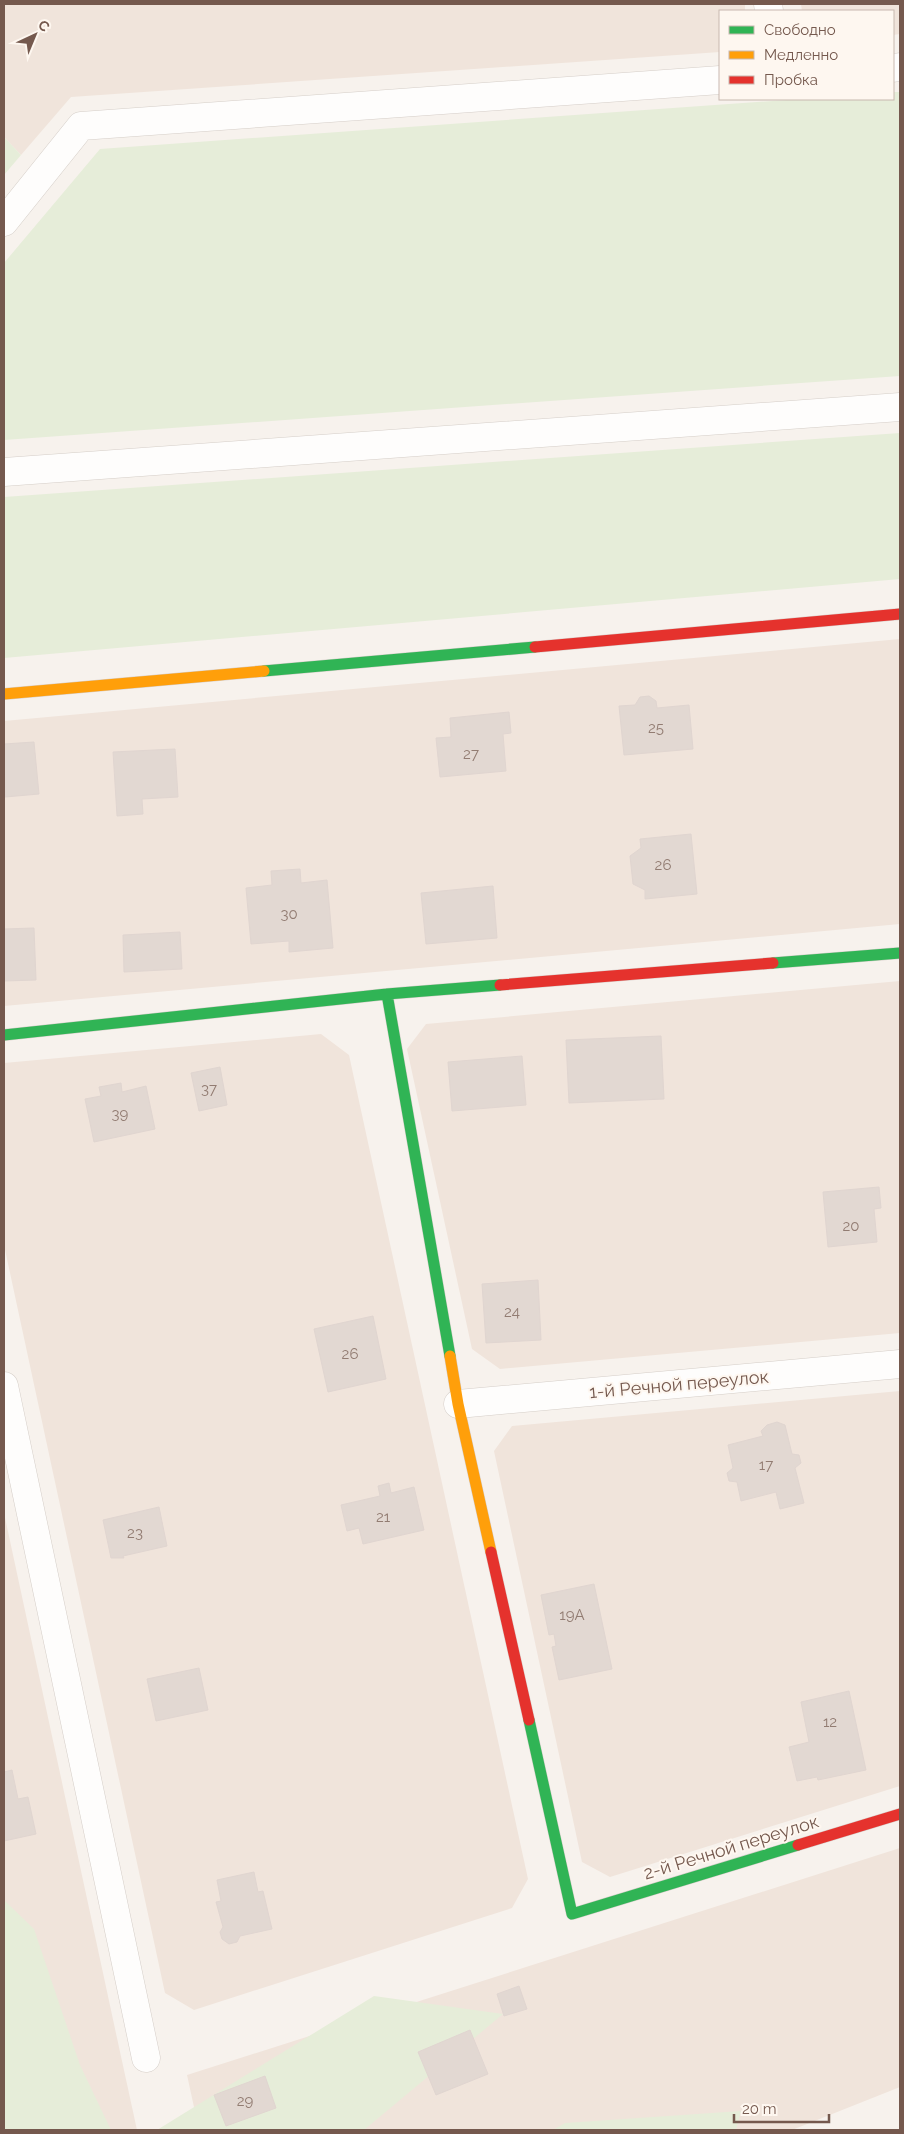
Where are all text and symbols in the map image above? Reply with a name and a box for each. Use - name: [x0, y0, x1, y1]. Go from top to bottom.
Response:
- north arrow: [10, 10, 60, 60]
- legend: [719, 10, 894, 100]
- text: С: [35, 17, 53, 35]
- text: Свободно: [764, 21, 836, 39]
- text: Медленно: [764, 46, 838, 64]
- text: Пробка: [764, 71, 818, 89]
- house number: 25: [648, 719, 664, 737]
- house number: 27: [463, 745, 479, 763]
- house number: 26: [655, 856, 671, 874]
- house number: 30: [280, 905, 298, 923]
- house number: 37: [201, 1080, 217, 1098]
- house number: 39: [112, 1105, 129, 1123]
- house number: 20: [843, 1217, 860, 1235]
- house number: 24: [504, 1303, 520, 1321]
- house number: 26: [342, 1345, 358, 1363]
- street label: 1-й Речной переулок: [588, 1366, 770, 1402]
- house number: 17: [759, 1456, 773, 1474]
- house number: 21: [376, 1508, 391, 1526]
- house number: 23: [127, 1524, 143, 1542]
- house number: 19А: [559, 1606, 585, 1624]
- house number: 12: [823, 1713, 837, 1731]
- street label: 2-й Речной переулок: [641, 1810, 821, 1884]
- house number: 29: [237, 2092, 254, 2110]
- scale bar: [734, 2092, 829, 2124]
- text: 20 m: [742, 2100, 777, 2118]

